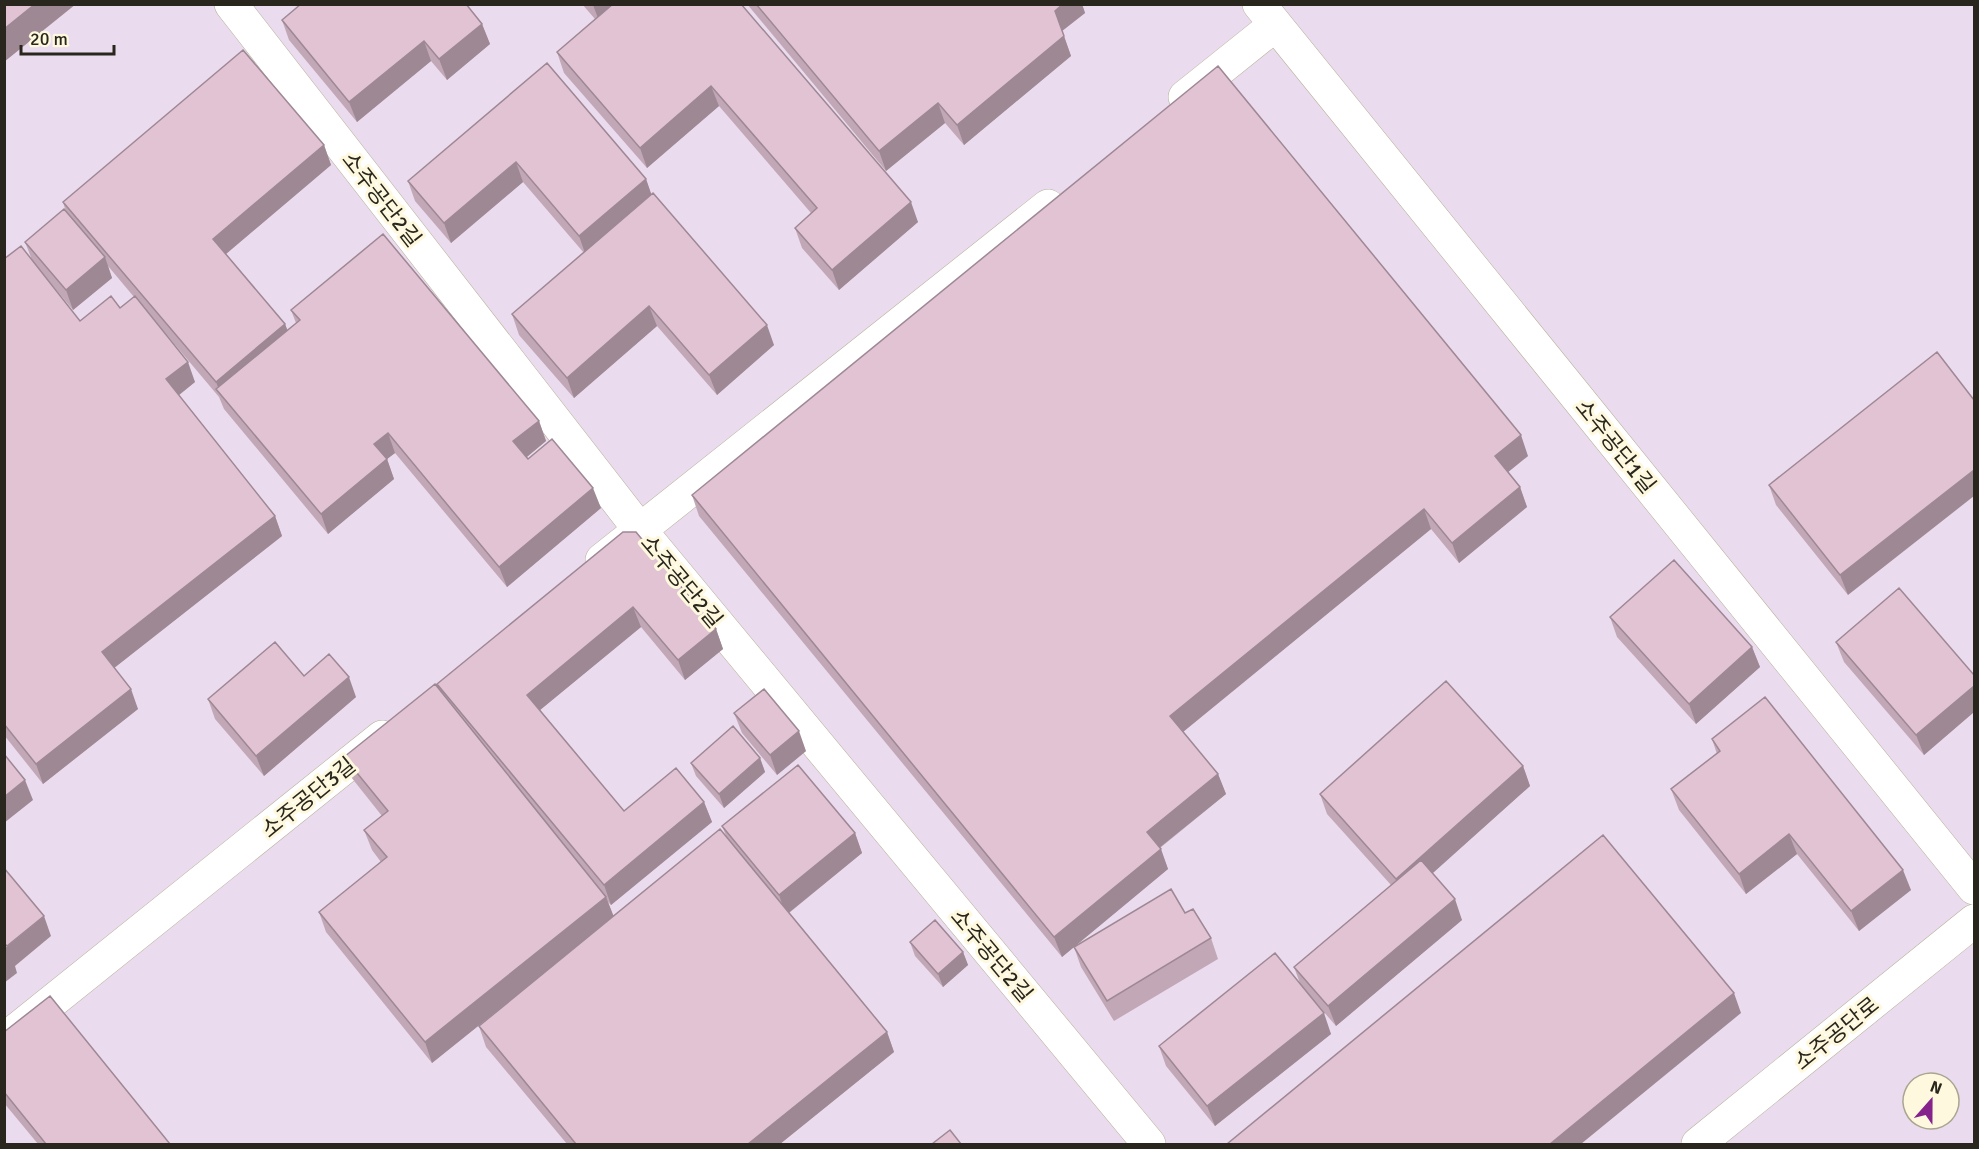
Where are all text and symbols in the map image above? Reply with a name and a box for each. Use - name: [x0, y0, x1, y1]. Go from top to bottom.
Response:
- scale bar: [21, 18, 114, 56]
- text: 20 m: [30, 28, 68, 50]
- street label: 소주공단2길: [336, 146, 427, 252]
- street label: 소주공단1길: [1570, 394, 1662, 499]
- street label: 소주공단2길: [635, 529, 728, 633]
- street label: 소주공단3길: [256, 751, 361, 843]
- street label: 소주공단2길: [945, 903, 1038, 1007]
- street label: 소주공단로: [1788, 991, 1884, 1076]
- north arrow: [1901, 1071, 1961, 1131]
- text: N: [1927, 1077, 1945, 1099]

